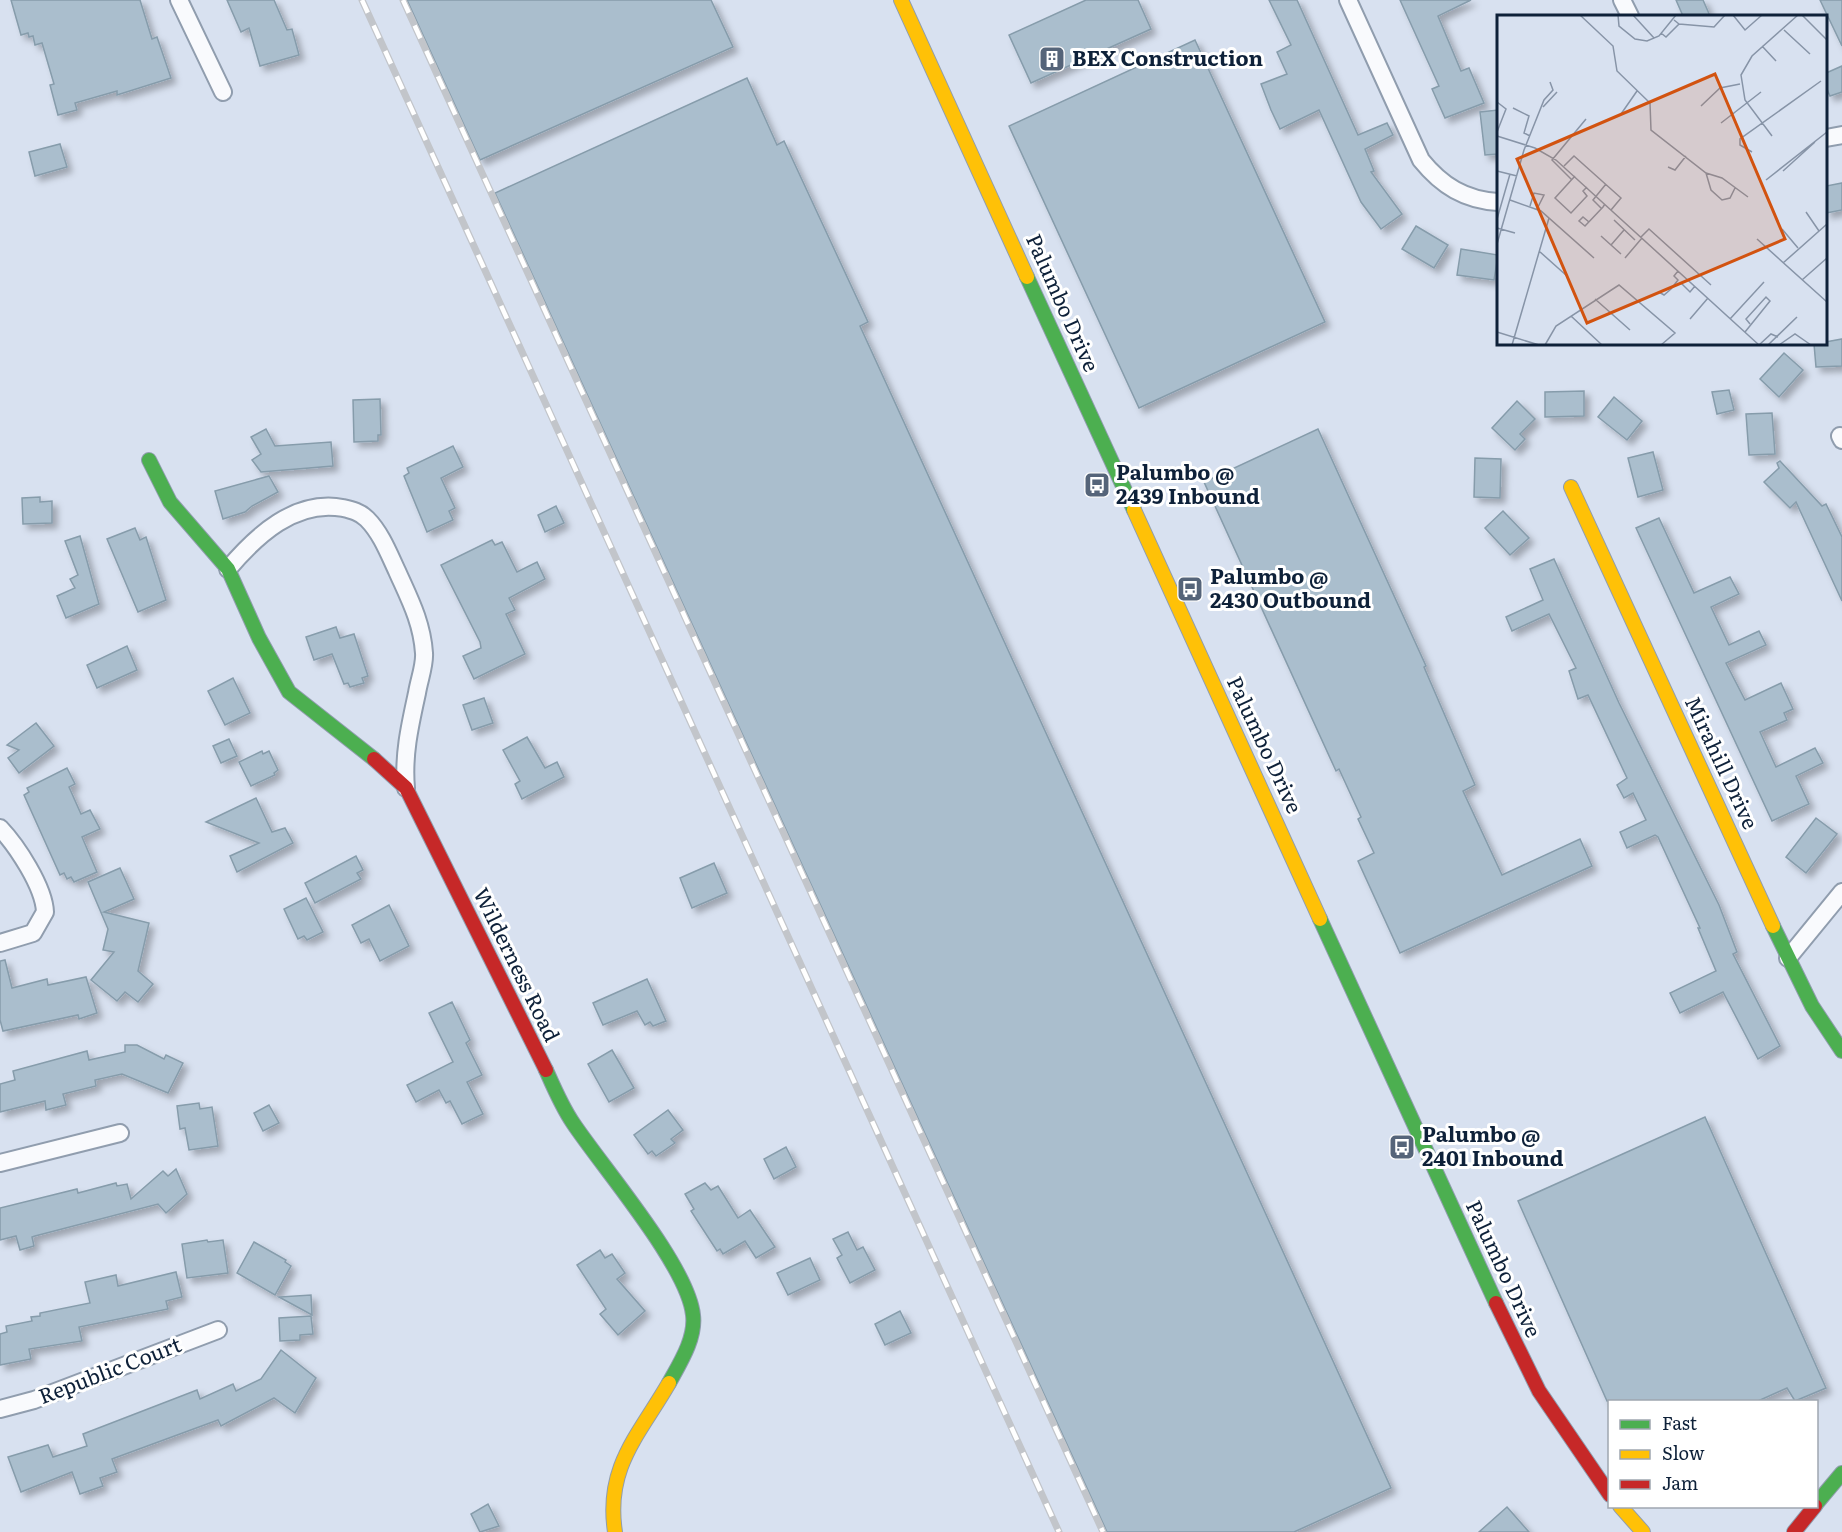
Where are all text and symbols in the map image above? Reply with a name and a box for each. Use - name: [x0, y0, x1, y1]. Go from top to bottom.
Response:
- inset map: [1497, 15, 1827, 345]
- place label: BEX Construction: [1072, 41, 1263, 72]
- building icon: BEX Construction: [1037, 44, 1067, 74]
- street label: Palumbo Drive: [1020, 228, 1109, 376]
- place label: Palumbo @ 2439 Inbound: [1116, 455, 1260, 510]
- bus stop icon: Palumbo @ 2439 Inbound: [1082, 470, 1112, 500]
- place label: Palumbo @ 2430 Outbound: [1210, 559, 1371, 614]
- bus stop icon: Palumbo @ 2430 Outbound: [1175, 574, 1205, 604]
- street label: Palumbo Drive: [1221, 670, 1312, 818]
- street label: Mirahill Drive: [1679, 690, 1768, 834]
- street label: Wilderness Road: [467, 882, 569, 1046]
- place label: Palumbo @ 2401 Inbound: [1422, 1117, 1564, 1172]
- bus stop icon: Palumbo @ 2401 Inbound: [1387, 1132, 1417, 1162]
- street label: Palumbo Drive: [1460, 1194, 1551, 1342]
- street label: Republic Court: [33, 1327, 186, 1410]
- legend: [1608, 1400, 1818, 1508]
- text: Fast: [1662, 1409, 1698, 1436]
- text: Slow: [1662, 1439, 1705, 1466]
- text: Jam: [1662, 1469, 1698, 1496]

